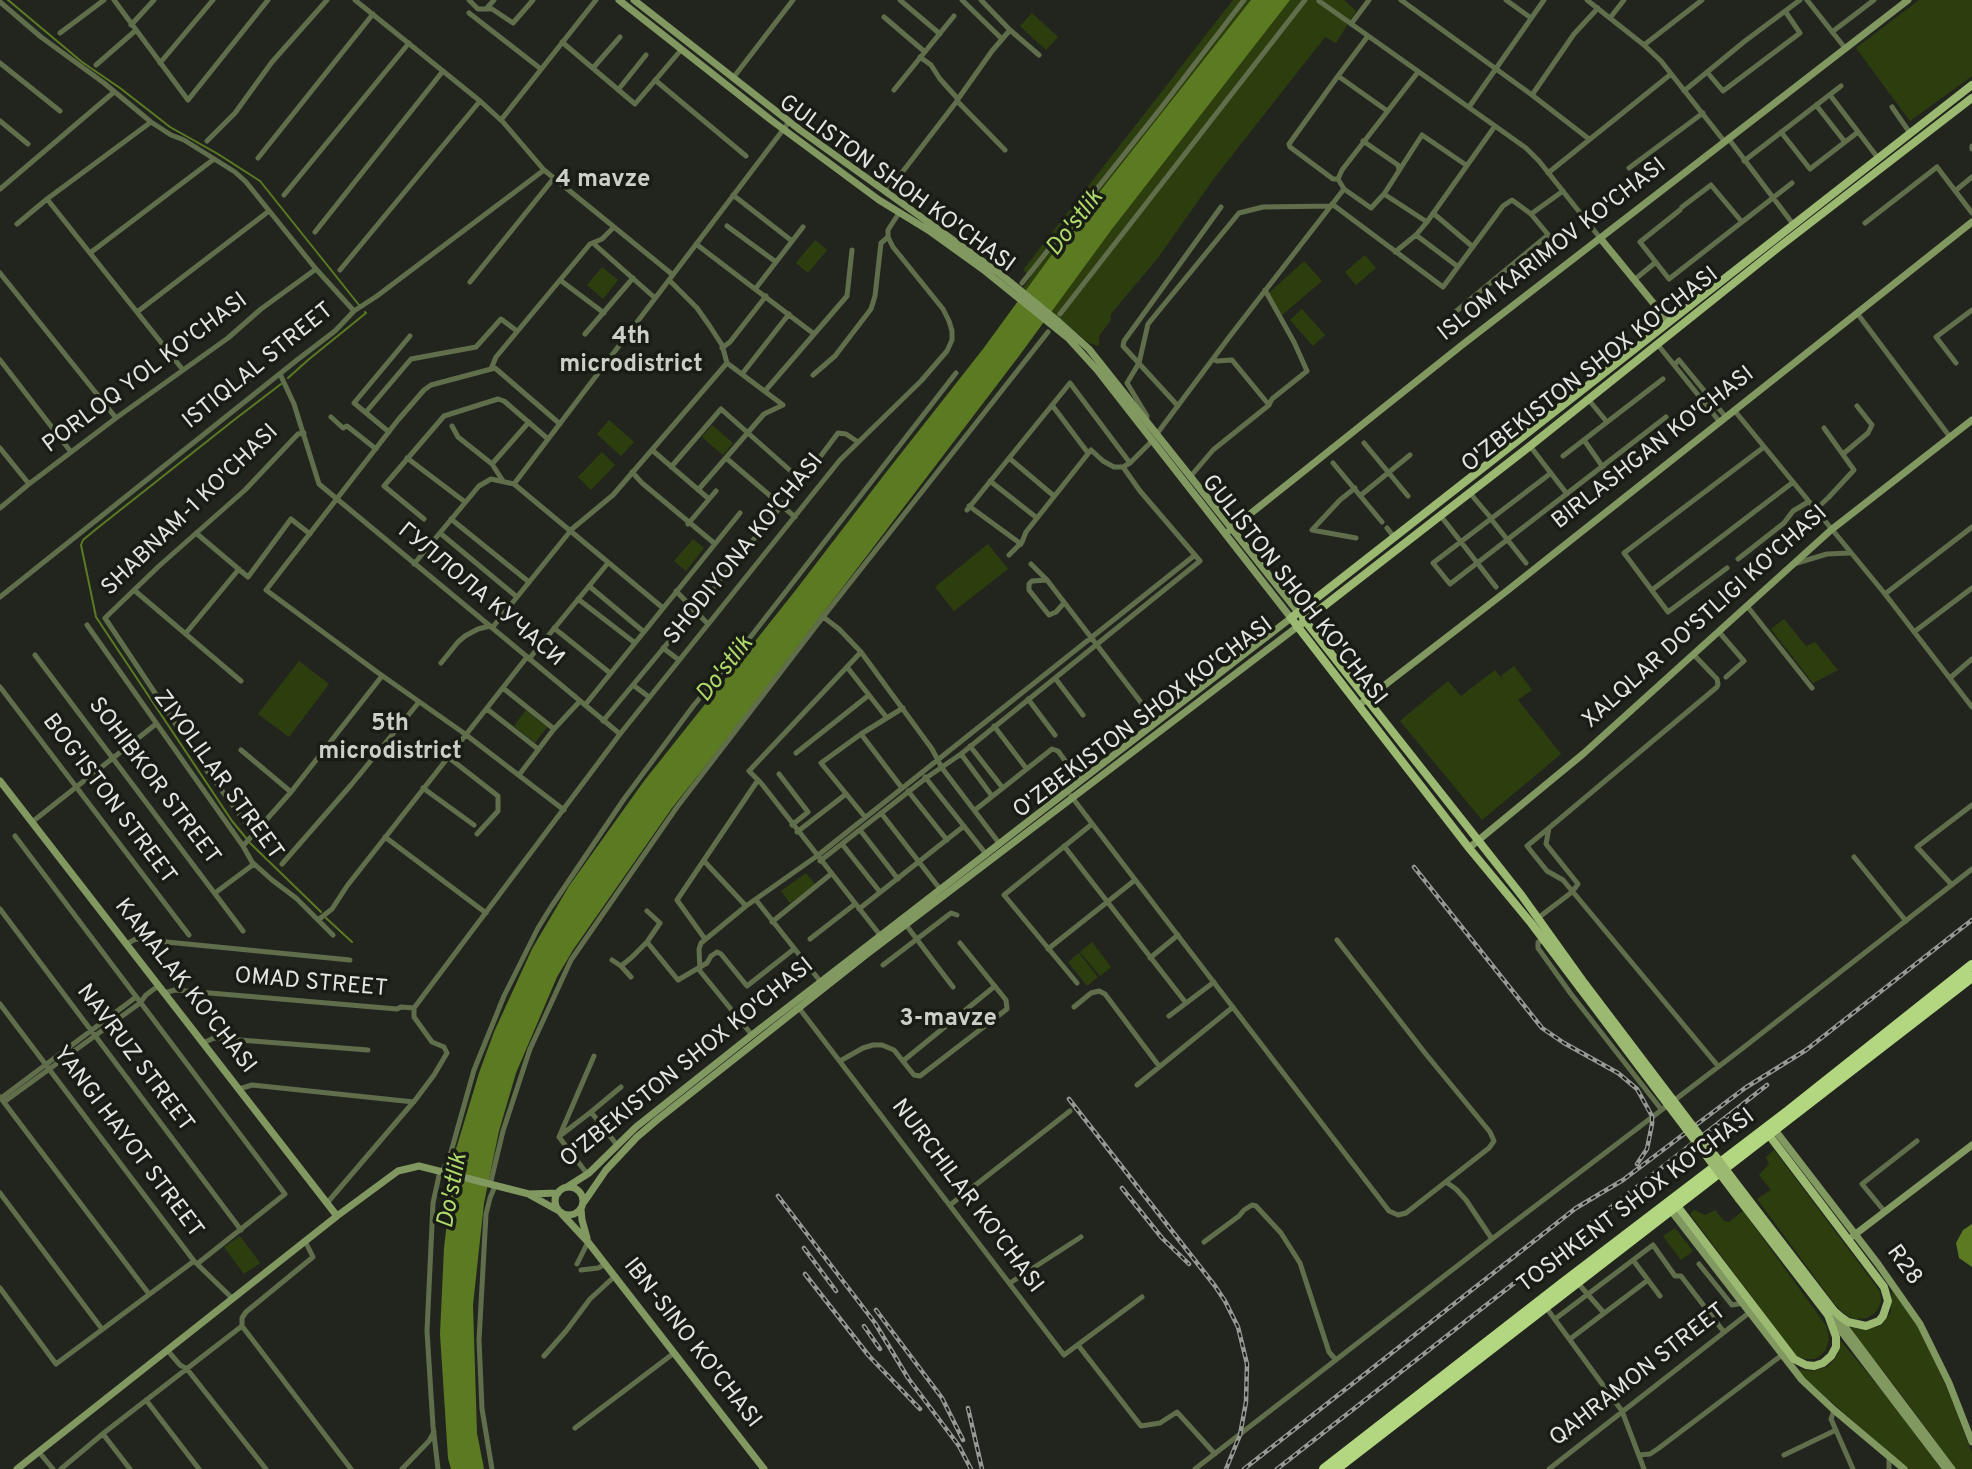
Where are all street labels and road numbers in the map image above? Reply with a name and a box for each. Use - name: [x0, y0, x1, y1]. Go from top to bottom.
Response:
- street label: GULISTON SHOH KO'CHASI: [773, 90, 1019, 280]
- street label: ISLOM KARIMOV KO'CHASI: [1433, 153, 1673, 349]
- street label: O'ZBEKISTON SHOX KO'CHASI: [1457, 262, 1725, 480]
- street label: PORLOQ YOL KO'CHASI: [38, 288, 254, 460]
- street label: ISTIQLAL STREET: [178, 298, 340, 436]
- street label: BIRLASHGAN KO'CHASI: [1547, 361, 1761, 537]
- street label: SHABNAM-1 KO'CHASI: [97, 419, 285, 603]
- street label: SHODIYONA KO'CHASI: [659, 449, 831, 651]
- street label: GULISTON SHOH KO'CHASI: [1194, 470, 1392, 712]
- street label: XALQLAR DO'STLIGI KO'CHASI: [1578, 501, 1834, 735]
- street label: ГУЛЛОЛА КУЧАСИ: [391, 518, 569, 674]
- street label: O'ZBEKISTON SHOX KO'CHASI: [1009, 612, 1279, 826]
- street label: ZIYOLILAR STREET: [146, 686, 288, 866]
- street label: SOHIBKOR STREET: [81, 693, 225, 871]
- street label: BOG'ISTON STREET: [35, 709, 181, 891]
- street label: KAMALAK KO'CHASI: [107, 894, 261, 1080]
- street label: O'ZBEKISTON SHOX KO'CHASI: [556, 953, 820, 1175]
- street label: OMAD STREET: [233, 964, 389, 1004]
- street label: NAVRUZ STREET: [69, 980, 199, 1138]
- street label: YANGI HAYOT STREET: [46, 1042, 208, 1244]
- street label: NURCHILAR KO'CHASI: [884, 1095, 1048, 1299]
- street label: TOSHKENT SHOX KO'CHASI: [1513, 1104, 1761, 1300]
- street label: R28: [1879, 1240, 1927, 1292]
- street label: IBN-SINO KO'CHASI: [616, 1254, 766, 1434]
- street label: QAHRAMON STREET: [1545, 1299, 1733, 1453]

